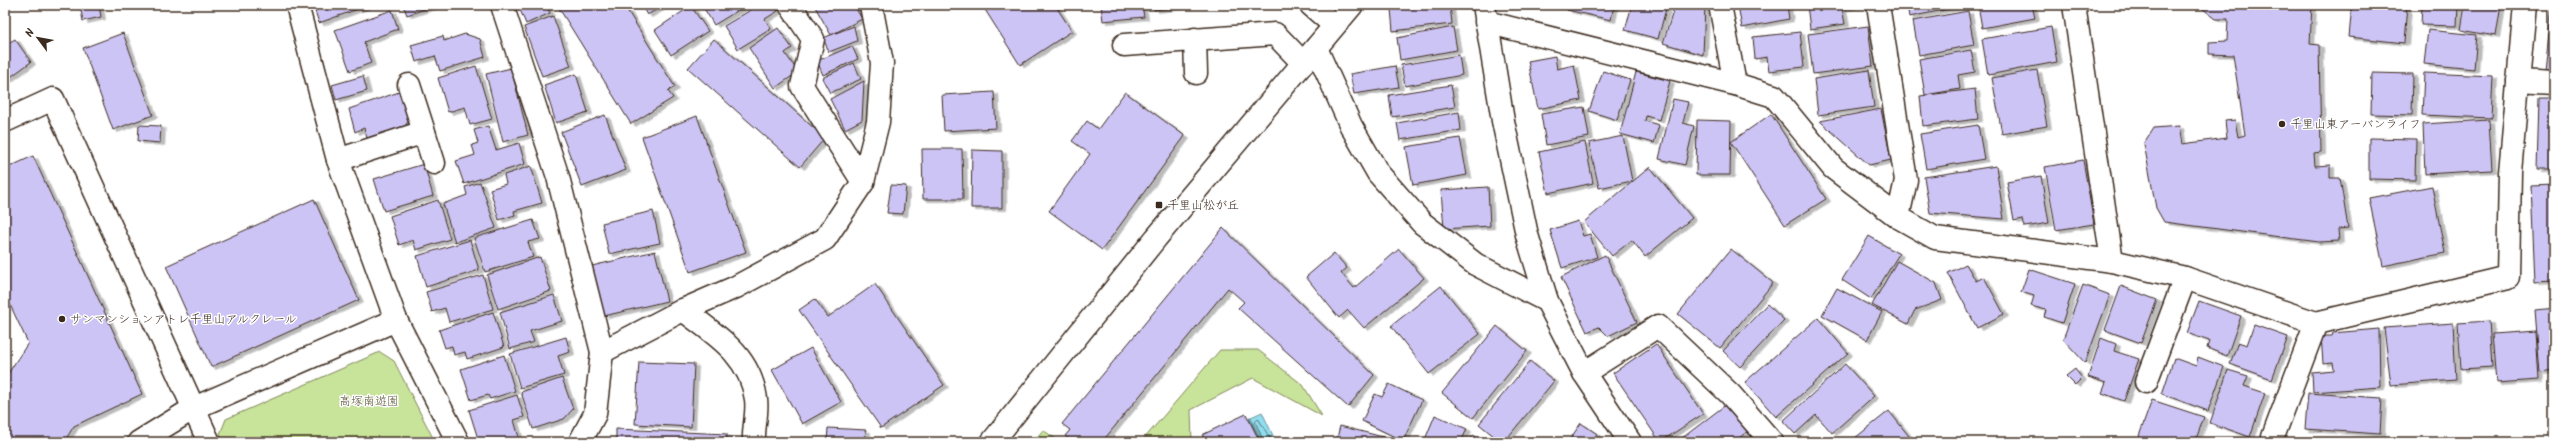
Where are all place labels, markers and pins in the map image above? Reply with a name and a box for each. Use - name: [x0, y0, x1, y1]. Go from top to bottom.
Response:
- place label: 千里山東アーバンライフ: [2290, 115, 2421, 134]
- marker: 千里山東アーバンライフ: [2277, 119, 2287, 129]
- place label: 千里山松が丘: [1167, 196, 1239, 215]
- marker: 千里山松が丘: [1154, 200, 1164, 210]
- place label: サンマンションアトレ千里山アルクレール: [70, 310, 297, 329]
- marker: サンマンションアトレ千里山アルクレール: [57, 314, 67, 324]

